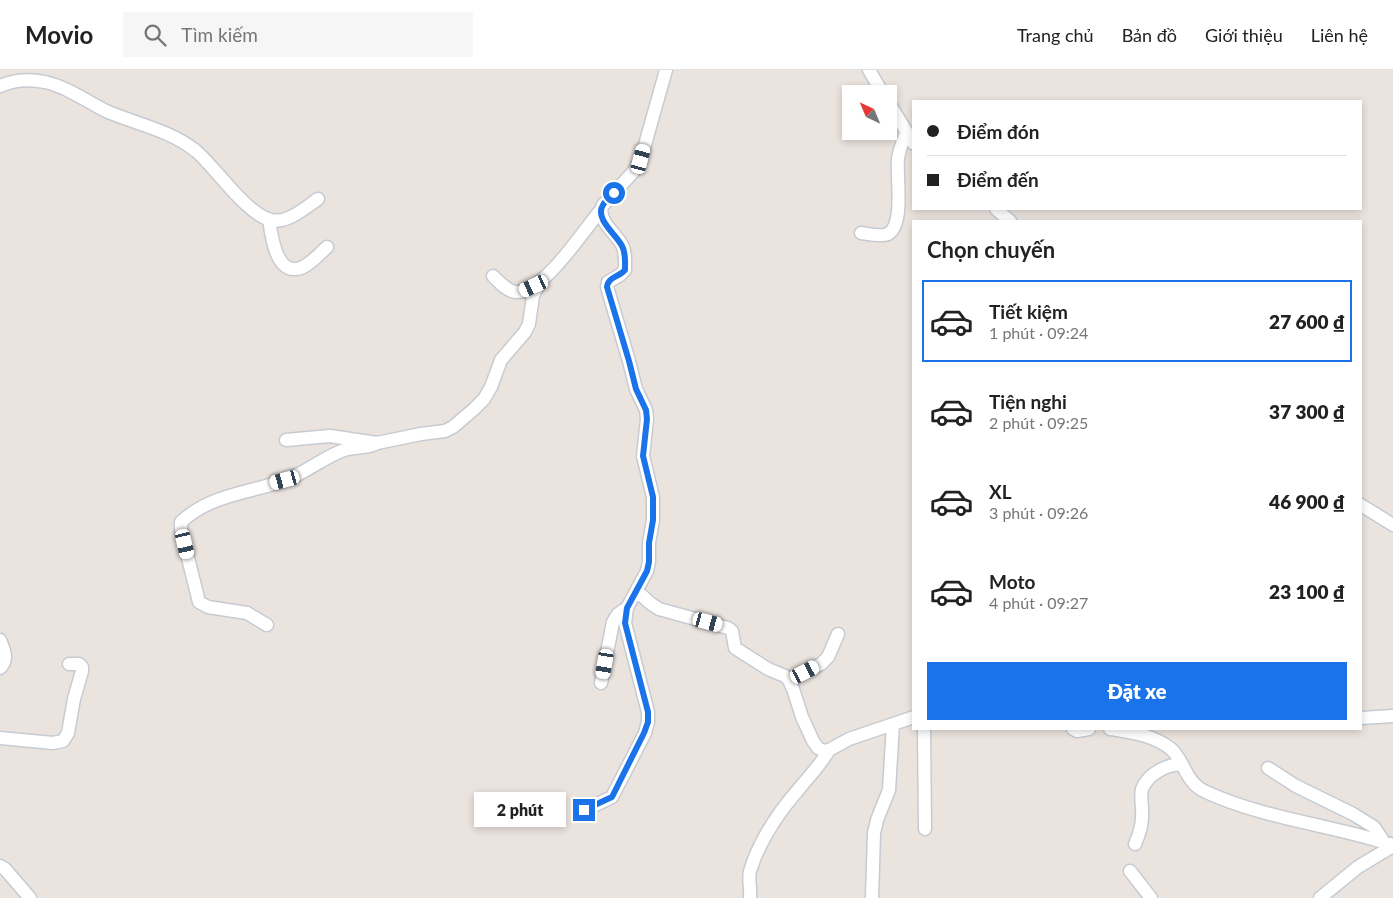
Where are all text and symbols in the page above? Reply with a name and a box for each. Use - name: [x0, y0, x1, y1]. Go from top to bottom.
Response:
- search box: [123, 12, 473, 57]
- text: Movio: [25, 20, 93, 49]
- icon: search: [141, 21, 169, 49]
- text: Tìm kiếm: [181, 23, 258, 46]
- text: Trang chủ: [1017, 24, 1094, 46]
- text: Bản đồ: [1122, 24, 1177, 46]
- text: Giới thiệu: [1205, 24, 1283, 46]
- text: Liên hệ: [1311, 24, 1368, 46]
- north arrow: [842, 85, 898, 140]
- map controls: [842, 85, 897, 140]
- text: Điểm đón: [957, 120, 1039, 143]
- car: [629, 143, 652, 175]
- text: Điểm đến: [957, 168, 1039, 191]
- route start: [603, 182, 625, 204]
- text: Chọn chuyến: [927, 236, 1055, 263]
- car: [517, 273, 550, 299]
- icon: car: [929, 299, 974, 344]
- text: Tiết kiệm: [989, 300, 1068, 323]
- text: 27 600 ₫: [1269, 310, 1345, 333]
- text: 1 phút · 09:24: [989, 323, 1088, 342]
- icon: car: [929, 389, 974, 434]
- text: Tiện nghi: [989, 390, 1067, 413]
- text: 37 300 ₫: [1269, 400, 1345, 423]
- text: 2 phút · 09:25: [989, 413, 1088, 432]
- car: [268, 469, 301, 491]
- icon: car: [929, 479, 974, 524]
- text: XL: [989, 480, 1012, 503]
- text: 46 900 ₫: [1269, 490, 1345, 513]
- text: 3 phút · 09:26: [989, 503, 1088, 522]
- car: [174, 528, 195, 560]
- icon: car: [929, 569, 974, 614]
- text: Moto: [989, 570, 1035, 593]
- text: 23 100 ₫: [1269, 580, 1345, 603]
- text: 4 phút · 09:27: [989, 593, 1088, 612]
- car: [691, 611, 724, 633]
- car: [595, 648, 614, 680]
- car: [788, 659, 821, 685]
- button: Đặt xe: [927, 662, 1347, 720]
- callout: 2 phút: [474, 792, 566, 828]
- route end: [573, 799, 595, 821]
- text: 2 phút: [497, 800, 543, 819]

